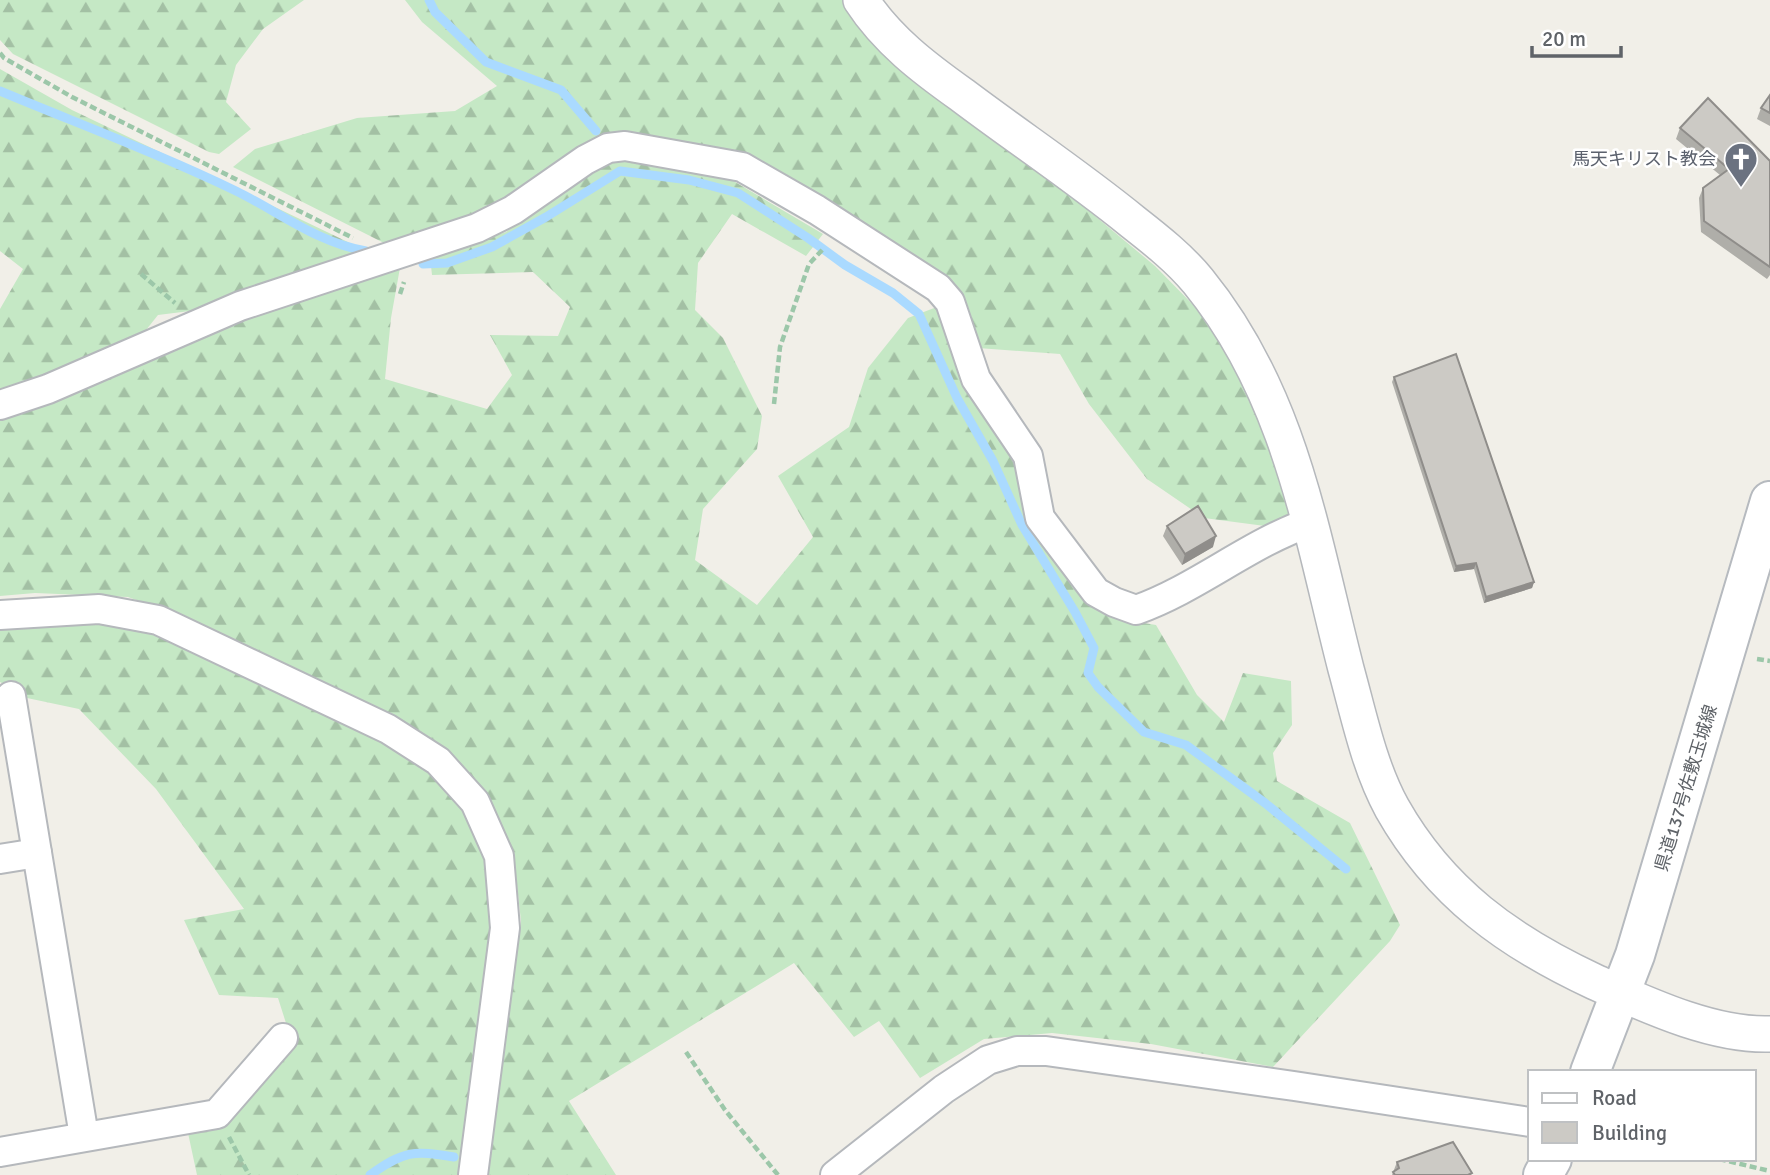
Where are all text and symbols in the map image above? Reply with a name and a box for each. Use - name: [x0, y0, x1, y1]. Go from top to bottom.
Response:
- scale bar: [1532, 14, 1621, 58]
- text: 20 m: [1542, 26, 1586, 52]
- church icon: 馬天キリスト教会: [1722, 140, 1760, 189]
- place label: 馬天キリスト教会: [1572, 148, 1716, 170]
- street label: 県道137号佐敷玉城線: [1650, 702, 1722, 874]
- legend: [1528, 1070, 1756, 1161]
- text: Road: [1592, 1085, 1637, 1111]
- text: Building: [1592, 1120, 1667, 1146]

